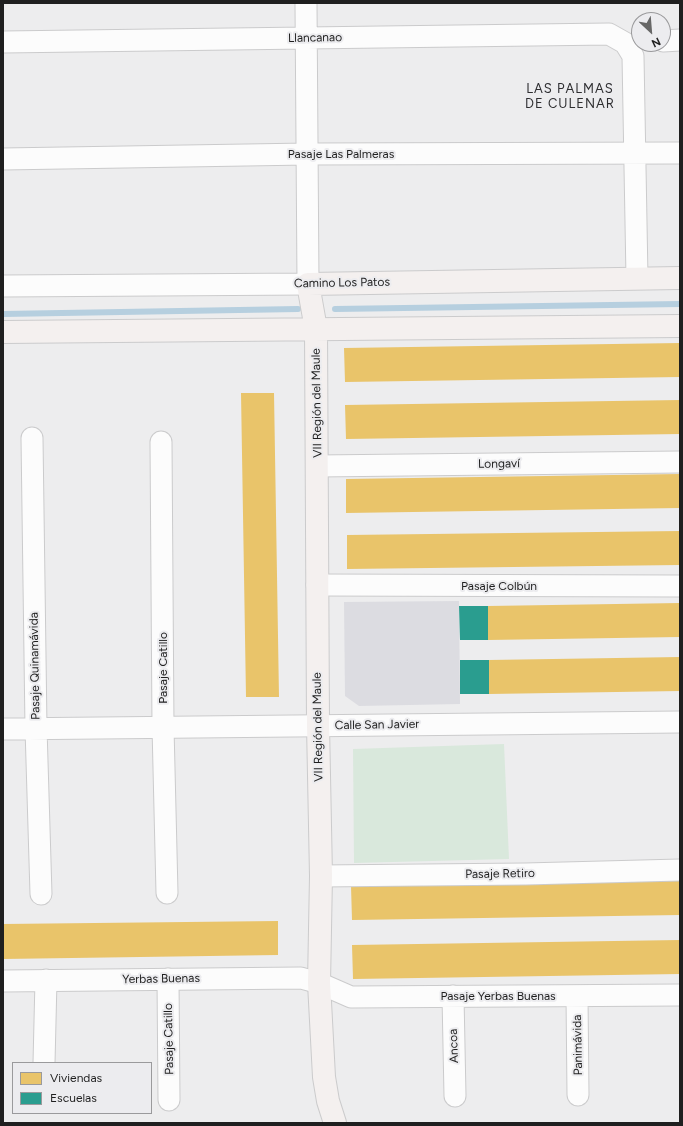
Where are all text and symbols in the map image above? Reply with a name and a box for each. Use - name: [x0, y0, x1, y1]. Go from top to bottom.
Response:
- north arrow: [631, 12, 671, 52]
- street label: Llancanao: [288, 30, 342, 46]
- text: N: [649, 35, 663, 50]
- district label: LAS PALMAS DE CULENAR: [525, 81, 615, 112]
- street label: Pasaje Las Palmeras: [288, 147, 394, 161]
- street label: Camino Los Patos: [294, 275, 390, 291]
- street label: VII Región del Maule: [309, 348, 325, 458]
- street label: Longaví: [478, 456, 520, 472]
- street label: Pasaje Colbún: [461, 579, 537, 593]
- street label: Pasaje Quinamávida: [27, 612, 43, 720]
- street label: Pasaje Catillo: [156, 632, 170, 704]
- street label: VII Región del Maule: [310, 672, 326, 782]
- street label: Calle San Javier: [335, 717, 419, 733]
- street label: Pasaje Retiro: [465, 866, 535, 882]
- street label: Yerbas Buenas: [122, 971, 200, 987]
- street label: Pasaje Yerbas Buenas: [440, 989, 556, 1003]
- street label: Pasaje Catillo: [161, 1003, 177, 1075]
- street label: Panimávida: [570, 1014, 586, 1076]
- street label: Ancoa: [446, 1029, 462, 1063]
- legend: [12, 1062, 152, 1114]
- text: Viviendas: [50, 1071, 102, 1085]
- text: Escuelas: [50, 1091, 97, 1105]

